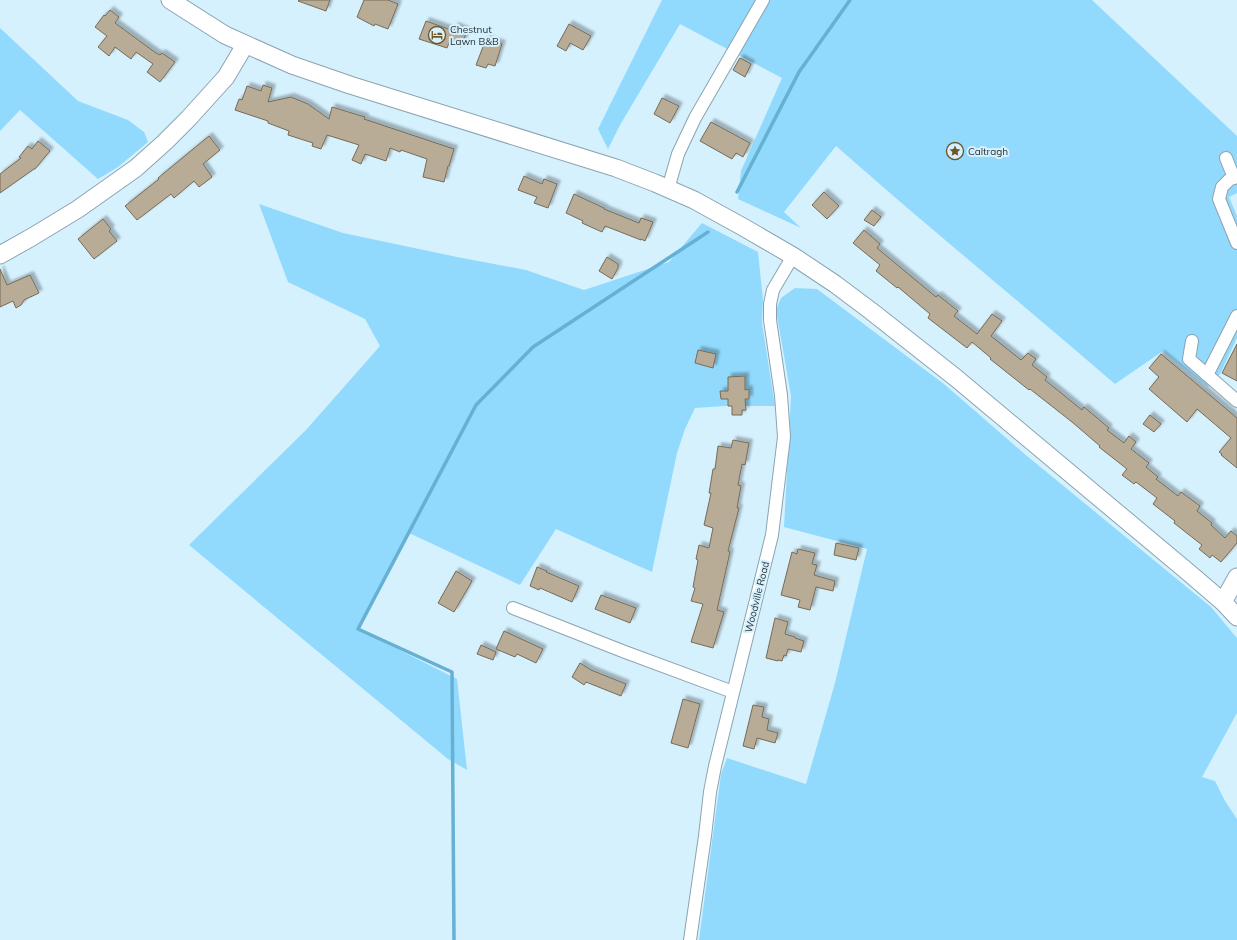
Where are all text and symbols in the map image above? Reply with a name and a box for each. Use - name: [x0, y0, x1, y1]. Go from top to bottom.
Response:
- place label: Chestnut Lawn B&B: [450, 23, 499, 48]
- hotel icon: Chestnut Lawn B&B: [427, 25, 447, 45]
- place icon: Caltragh: [945, 141, 965, 161]
- place label: Caltragh: [968, 145, 1008, 158]
- street label: Woodville Road: [742, 560, 772, 634]

